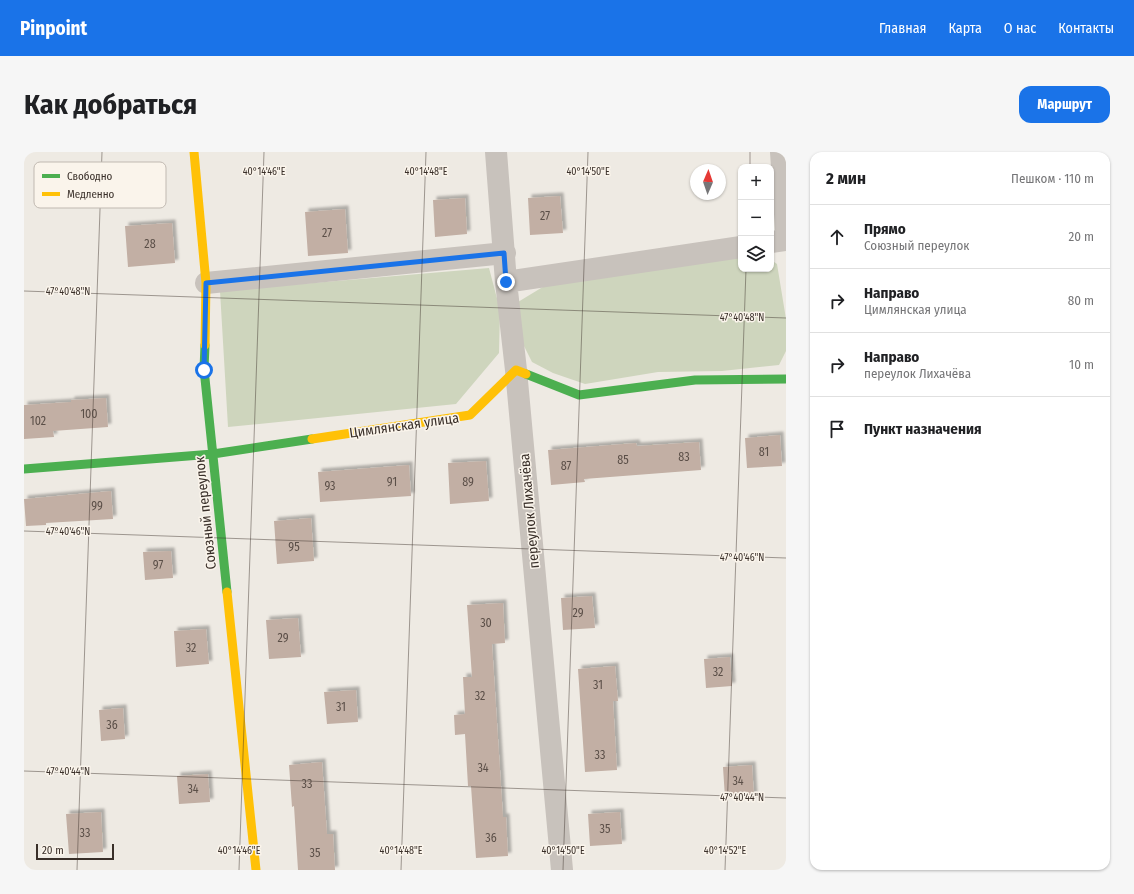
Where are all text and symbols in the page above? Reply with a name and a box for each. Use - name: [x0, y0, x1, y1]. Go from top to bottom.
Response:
- text: Pinpoint: [20, 17, 87, 40]
- text: Главная: [879, 20, 926, 37]
- text: Карта: [948, 20, 982, 37]
- text: О нас: [1004, 20, 1036, 37]
- text: Контакты: [1058, 20, 1114, 37]
- button: Маршрут: [1019, 86, 1110, 123]
- text: Как добраться: [24, 88, 197, 121]
- legend: [34, 162, 166, 208]
- north arrow: [690, 164, 726, 200]
- map controls: [738, 164, 774, 272]
- button: +: [738, 164, 774, 200]
- text: 40°14'46"E: [243, 166, 286, 178]
- text: 40°14'48"E: [405, 166, 448, 178]
- text: 40°14'50"E: [566, 166, 610, 178]
- text: 2 мин: [826, 168, 866, 189]
- text: Свободно: [67, 170, 112, 183]
- text: Пешком · 110 m: [1011, 171, 1094, 186]
- text: Медленно: [67, 188, 115, 201]
- button: −: [738, 200, 774, 236]
- house number: 27: [540, 209, 550, 223]
- text: Прямо: [864, 220, 906, 238]
- house number: 27: [322, 226, 332, 240]
- icon: ahead: [826, 226, 848, 248]
- text: 20 m: [1068, 229, 1094, 244]
- button: layers: [738, 236, 774, 272]
- house number: 28: [144, 237, 156, 251]
- text: Союзный переулок: [864, 238, 969, 253]
- route end: [497, 273, 515, 291]
- text: Направо: [864, 284, 919, 302]
- text: 47°40'48"N: [46, 286, 90, 298]
- icon: right: [826, 290, 848, 312]
- text: 80 m: [1068, 293, 1094, 308]
- text: Цимлянская улица: [864, 302, 967, 317]
- text: 47°40'48"N: [720, 312, 764, 324]
- text: Направо: [864, 348, 919, 366]
- icon: right: [826, 354, 848, 376]
- text: 10 m: [1069, 357, 1094, 372]
- route start: [195, 361, 213, 379]
- text: переулок Лихачёва: [864, 366, 971, 381]
- house number: 100: [80, 407, 98, 421]
- street label: Цимлянская улица: [348, 409, 460, 442]
- house number: 102: [30, 414, 46, 428]
- icon: arrive: [826, 418, 848, 440]
- text: Пункт назначения: [864, 420, 982, 438]
- house number: 81: [759, 445, 769, 459]
- house number: 83: [678, 450, 690, 464]
- street label: переулок Лихачёва: [516, 453, 543, 569]
- house number: 85: [617, 453, 629, 467]
- street label: Союзный переулок: [191, 455, 220, 570]
- house number: 87: [561, 459, 571, 473]
- house number: 91: [387, 475, 397, 489]
- house number: 89: [462, 475, 474, 489]
- house number: 93: [324, 479, 336, 493]
- house number: 99: [91, 499, 103, 513]
- text: 47°40'46"N: [46, 526, 90, 538]
- house number: 95: [288, 540, 300, 554]
- text: 47°40'46"N: [720, 552, 764, 564]
- house number: 97: [153, 558, 163, 572]
- house number: 29: [572, 606, 584, 620]
- house number: 30: [480, 616, 492, 630]
- house number: 29: [277, 631, 289, 645]
- house number: 32: [186, 641, 196, 655]
- house number: 32: [713, 665, 723, 679]
- house number: 31: [593, 678, 603, 692]
- house number: 32: [475, 689, 485, 703]
- house number: 31: [336, 700, 346, 714]
- house number: 36: [106, 718, 118, 732]
- house number: 33: [595, 748, 605, 762]
- house number: 34: [477, 761, 489, 775]
- text: 47°40'44"N: [46, 766, 90, 778]
- house number: 34: [732, 774, 744, 788]
- house number: 33: [302, 777, 312, 791]
- house number: 34: [187, 782, 199, 796]
- text: 47°40'44"N: [720, 792, 764, 804]
- house number: 35: [600, 822, 611, 836]
- house number: 33: [80, 826, 90, 840]
- house number: 36: [485, 831, 497, 845]
- scale bar: [36, 842, 114, 861]
- text: 20 m: [42, 844, 64, 857]
- text: 40°14'46"E: [218, 845, 261, 857]
- text: 40°14'48"E: [380, 845, 423, 857]
- text: 40°14'50"E: [541, 845, 585, 857]
- text: 40°14'52"E: [704, 845, 746, 857]
- house number: 35: [310, 846, 321, 860]

